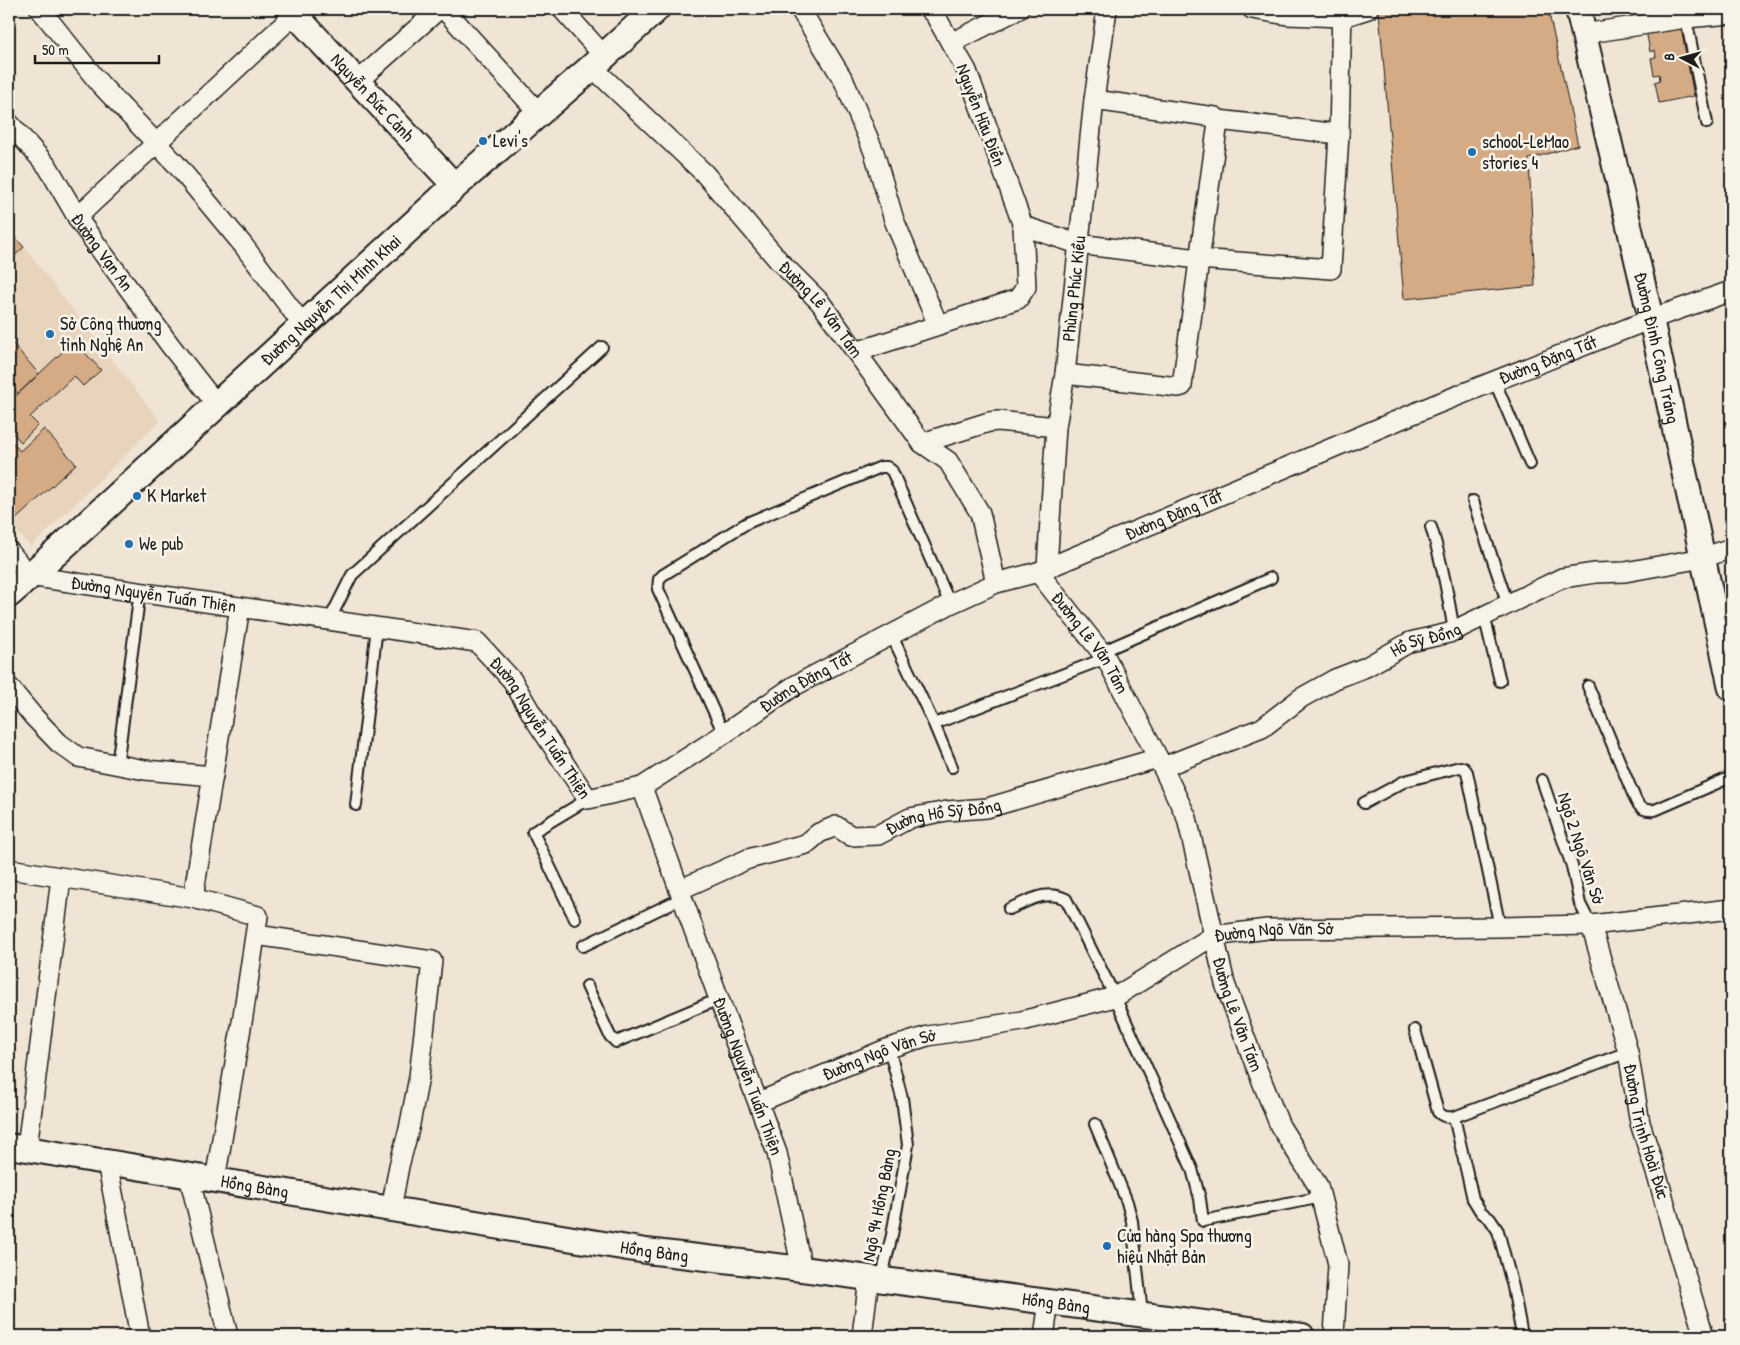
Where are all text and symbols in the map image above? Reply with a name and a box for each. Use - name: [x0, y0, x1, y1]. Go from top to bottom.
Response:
- scale bar: [35, 32, 159, 64]
- north arrow: [1658, 32, 1708, 82]
- text: 50 m: [42, 39, 69, 60]
- street label: Nguyễn Đức Cảnh: [325, 47, 421, 147]
- text: B: [1659, 52, 1678, 61]
- street label: Nguyễn Hữu Điền: [950, 60, 1012, 170]
- place label: Levi's: [493, 128, 528, 153]
- place label: school-LeMao stories 4: [1482, 129, 1569, 175]
- marker: Levi's: [477, 135, 489, 147]
- marker: school-LeMao stories 4: [1466, 146, 1478, 158]
- street label: Đường Vạn An: [66, 209, 140, 296]
- street label: Đường Nguyễn Thị Minh Khai: [255, 228, 407, 371]
- street label: Phùng Phúc Kiều: [1056, 234, 1092, 343]
- street label: Đường Lê Văn Tám: [773, 255, 869, 363]
- street label: Đường Đinh Công Tráng: [1628, 270, 1686, 426]
- place label: Sở Công thương tỉnh Nghệ An: [60, 311, 161, 357]
- marker: Sở Công thương tỉnh Nghệ An: [44, 328, 56, 340]
- street label: Đường Đặng Tất: [1495, 328, 1601, 390]
- street label: Đường Đặng Tất: [1121, 482, 1227, 546]
- place label: K Market: [147, 483, 207, 508]
- marker: K Market: [131, 490, 143, 502]
- place label: We pub: [139, 531, 184, 556]
- marker: We pub: [123, 538, 135, 550]
- street label: Đường Nguyễn Tuấn Thiện: [69, 569, 238, 618]
- street label: Đường Lê Văn Tám: [1046, 586, 1135, 698]
- street label: Hồ Sỹ Đồng: [1385, 616, 1465, 663]
- street label: Đường Đặng Tất: [754, 644, 857, 718]
- street label: Đường Nguyễn Tuấn Thiện: [484, 651, 598, 804]
- street label: Ngõ 2 Ngô Văn Sở: [1552, 789, 1612, 908]
- street label: Đường Hồ Sỹ Đồng: [881, 792, 1004, 841]
- street label: Đường Ngô Văn Sở: [1213, 915, 1334, 948]
- street label: Đường Lê Văn Tám: [1207, 955, 1270, 1075]
- street label: Đường Nguyễn Tuấn Thiện: [707, 993, 790, 1158]
- street label: Đường Ngô Văn Sở: [818, 1022, 938, 1086]
- street label: Đường Trịnh Hoài Đức: [1618, 1062, 1676, 1202]
- street label: Ngõ 94 Hồng Bàng: [855, 1146, 902, 1264]
- street label: Hồng Bàng: [219, 1168, 291, 1204]
- place label: Cửa hàng Spa thương hiệu Nhật Bản: [1117, 1223, 1252, 1269]
- street label: Hồng Bàng: [619, 1234, 690, 1268]
- marker: Cửa hàng Spa thương hiệu Nhật Bản: [1101, 1240, 1113, 1252]
- street label: Hồng Bàng: [1021, 1286, 1092, 1319]

